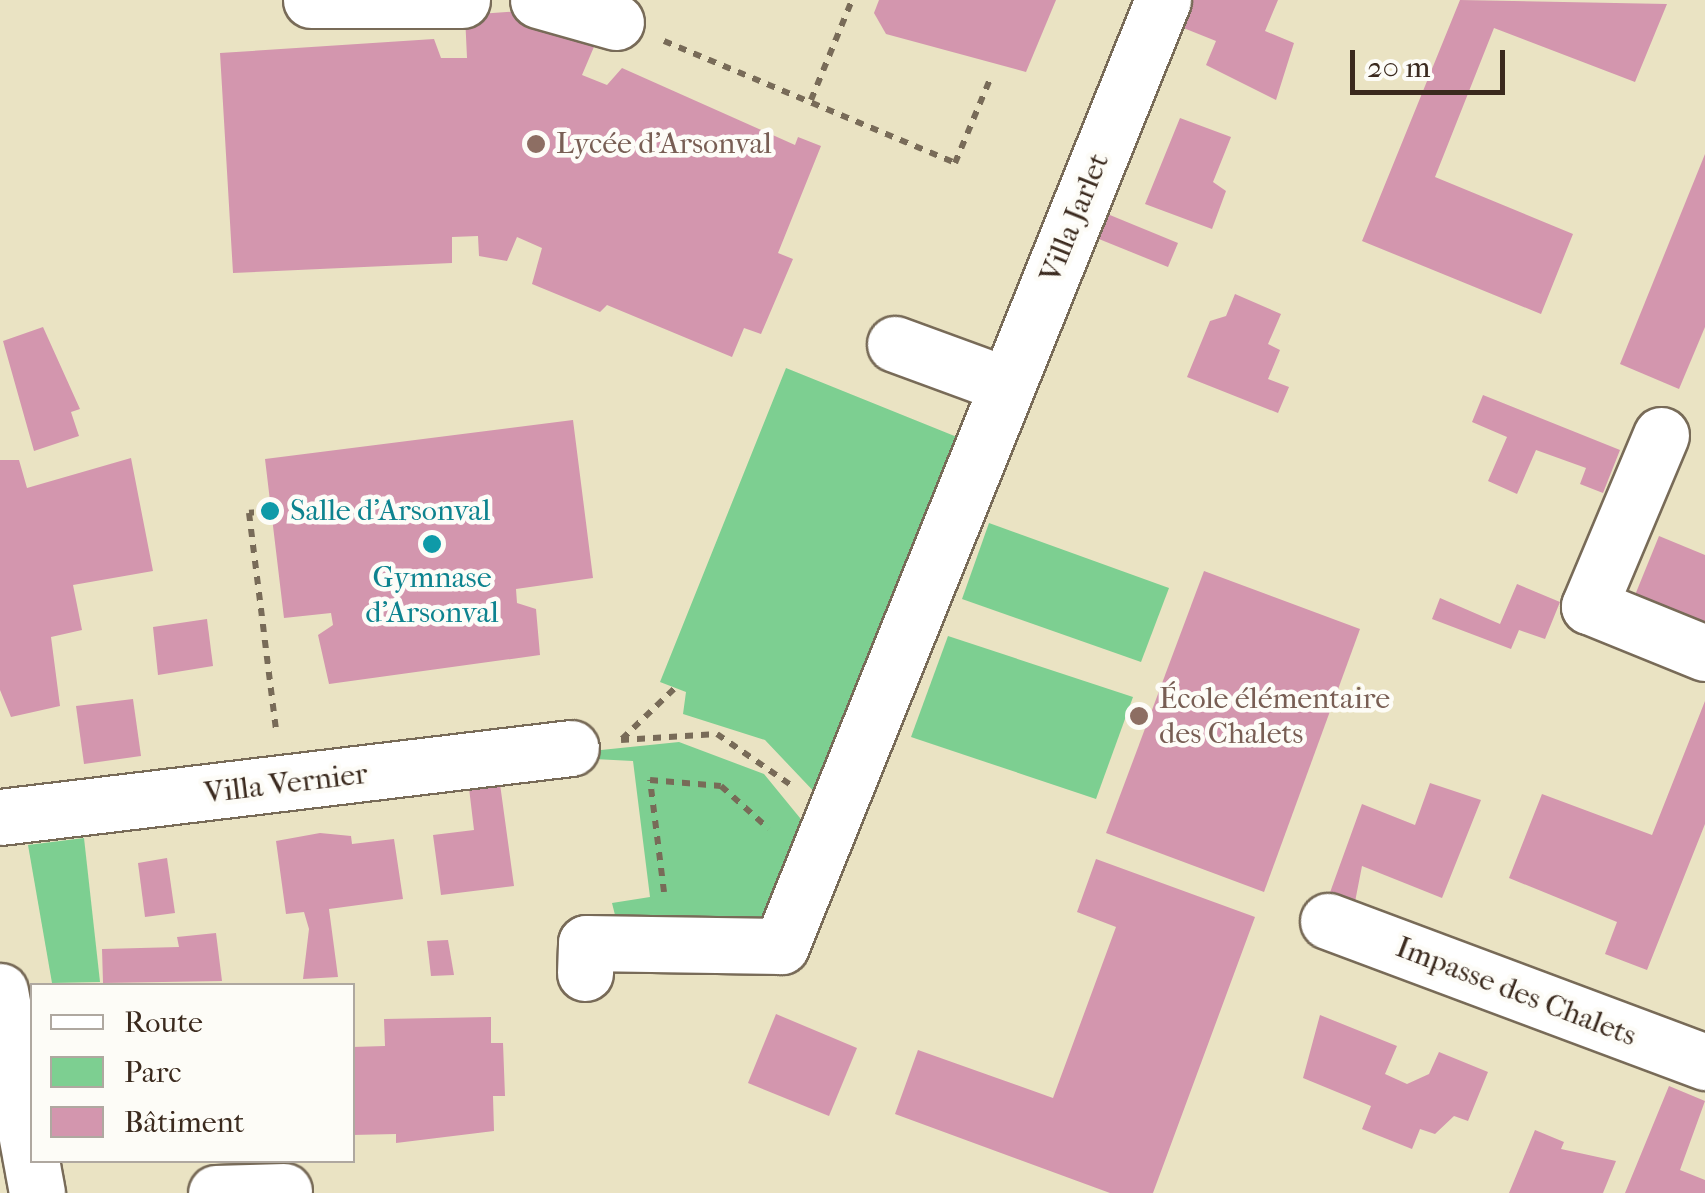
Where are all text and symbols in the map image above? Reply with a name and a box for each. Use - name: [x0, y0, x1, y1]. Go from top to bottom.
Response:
- scale bar: [1355, 30, 1510, 92]
- text: 20 m: [1367, 50, 1430, 85]
- place label: Lycée d'Arsonval: [556, 126, 772, 162]
- marker: Lycée d'Arsonval: [525, 133, 547, 155]
- street label: Villa Jarlet: [1033, 148, 1117, 288]
- place label: Salle d'Arsonval: [290, 493, 491, 529]
- marker: Salle d'Arsonval: [259, 500, 281, 522]
- marker: Gymnase d'Arsonval: [421, 533, 443, 555]
- place label: Gymnase d'Arsonval: [365, 560, 499, 630]
- place label: École élémentaire des Chalets: [1159, 681, 1390, 752]
- marker: École élémentaire des Chalets: [1128, 705, 1150, 727]
- street label: Villa Vernier: [202, 756, 370, 812]
- street label: Impasse des Chalets: [1391, 930, 1641, 1054]
- legend: [30, 983, 355, 1163]
- text: Route: [124, 1005, 203, 1040]
- text: Parc: [124, 1055, 182, 1090]
- text: Bâtiment: [124, 1105, 245, 1140]

